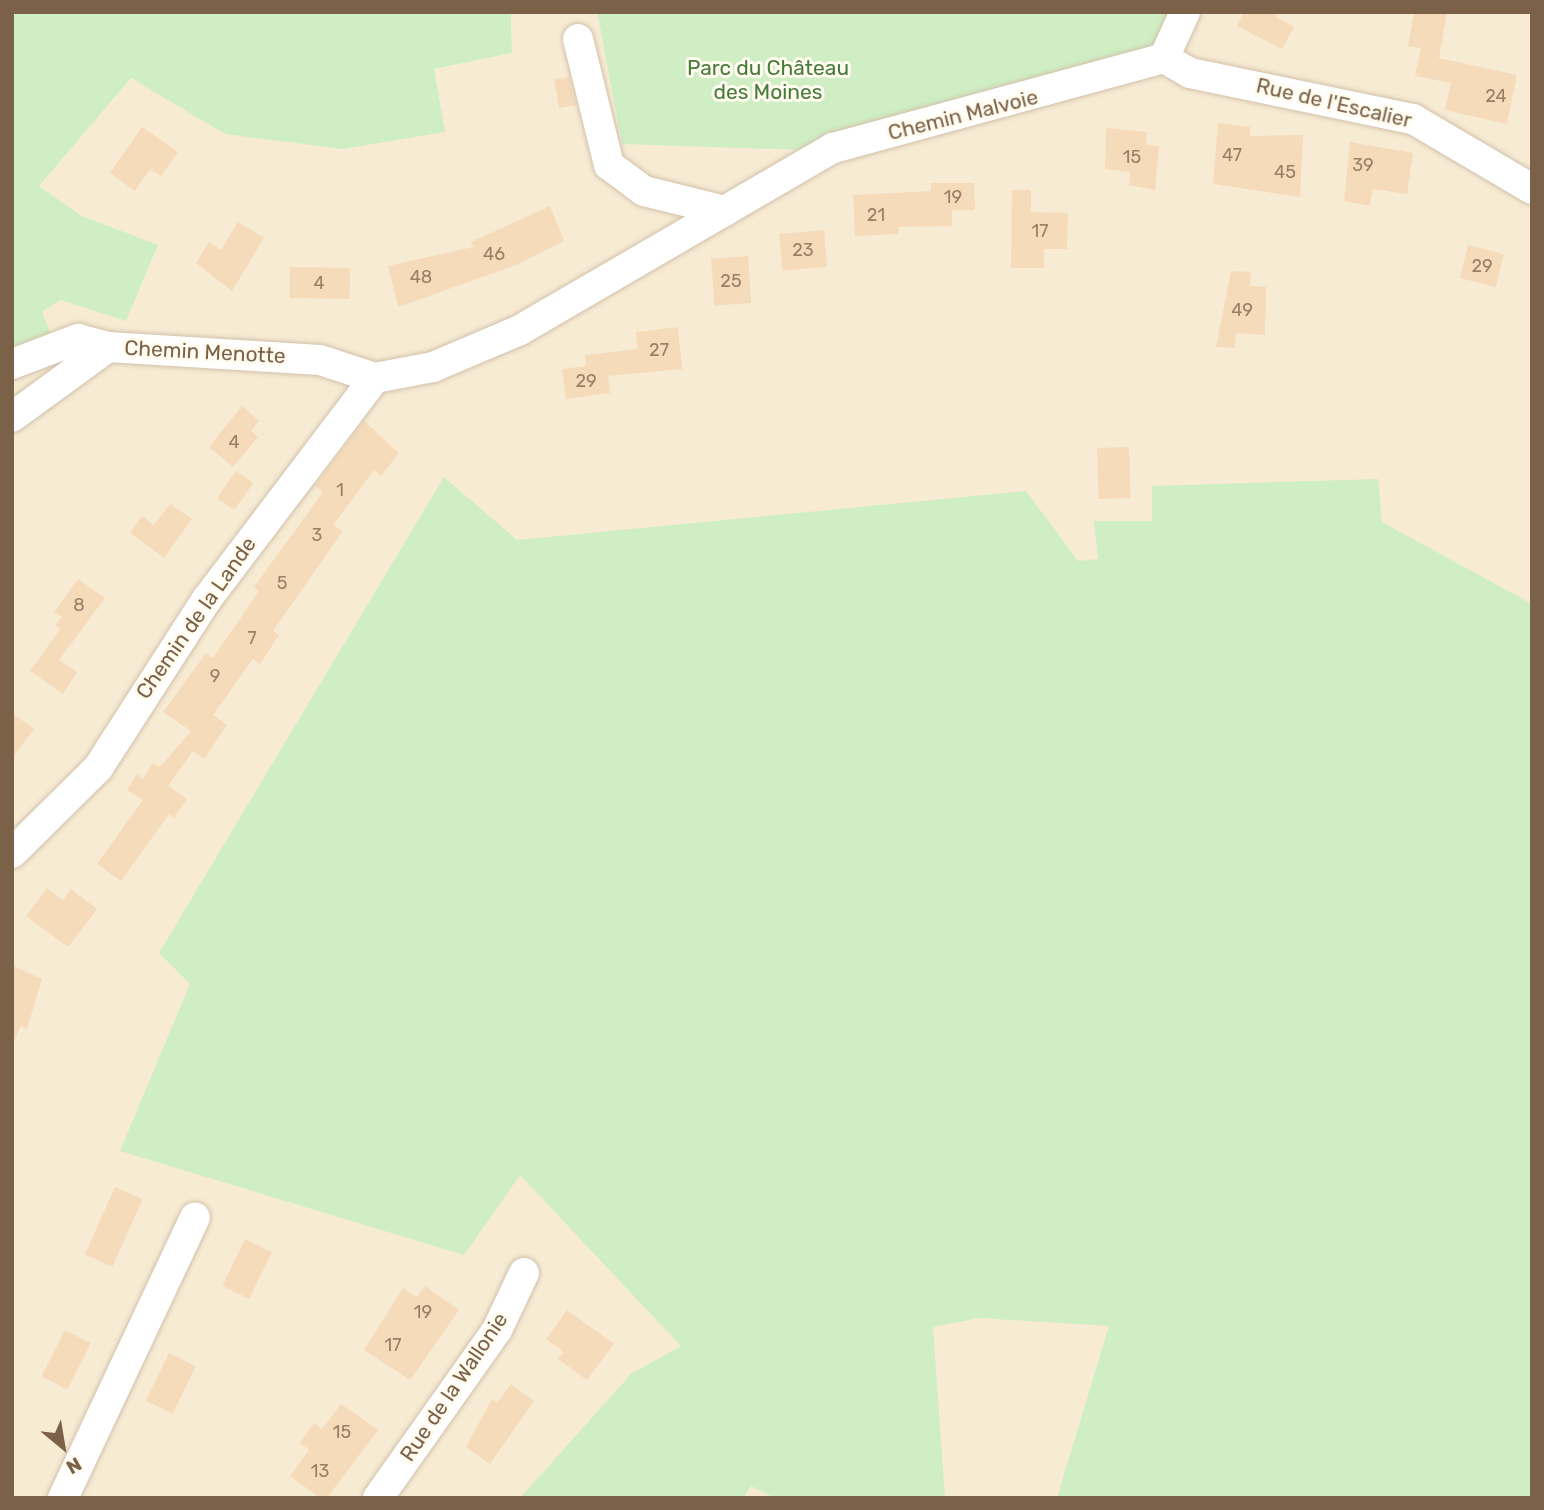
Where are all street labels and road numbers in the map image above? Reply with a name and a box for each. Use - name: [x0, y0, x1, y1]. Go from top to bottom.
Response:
- street label: Rue de l'Escalier: [1254, 73, 1414, 133]
- street label: Chemin Malvoie: [885, 84, 1041, 146]
- street label: Chemin Menotte: [124, 335, 286, 369]
- street label: Chemin de la Lande: [131, 532, 261, 704]
- street label: Rue de la Wallonie: [395, 1308, 513, 1466]

